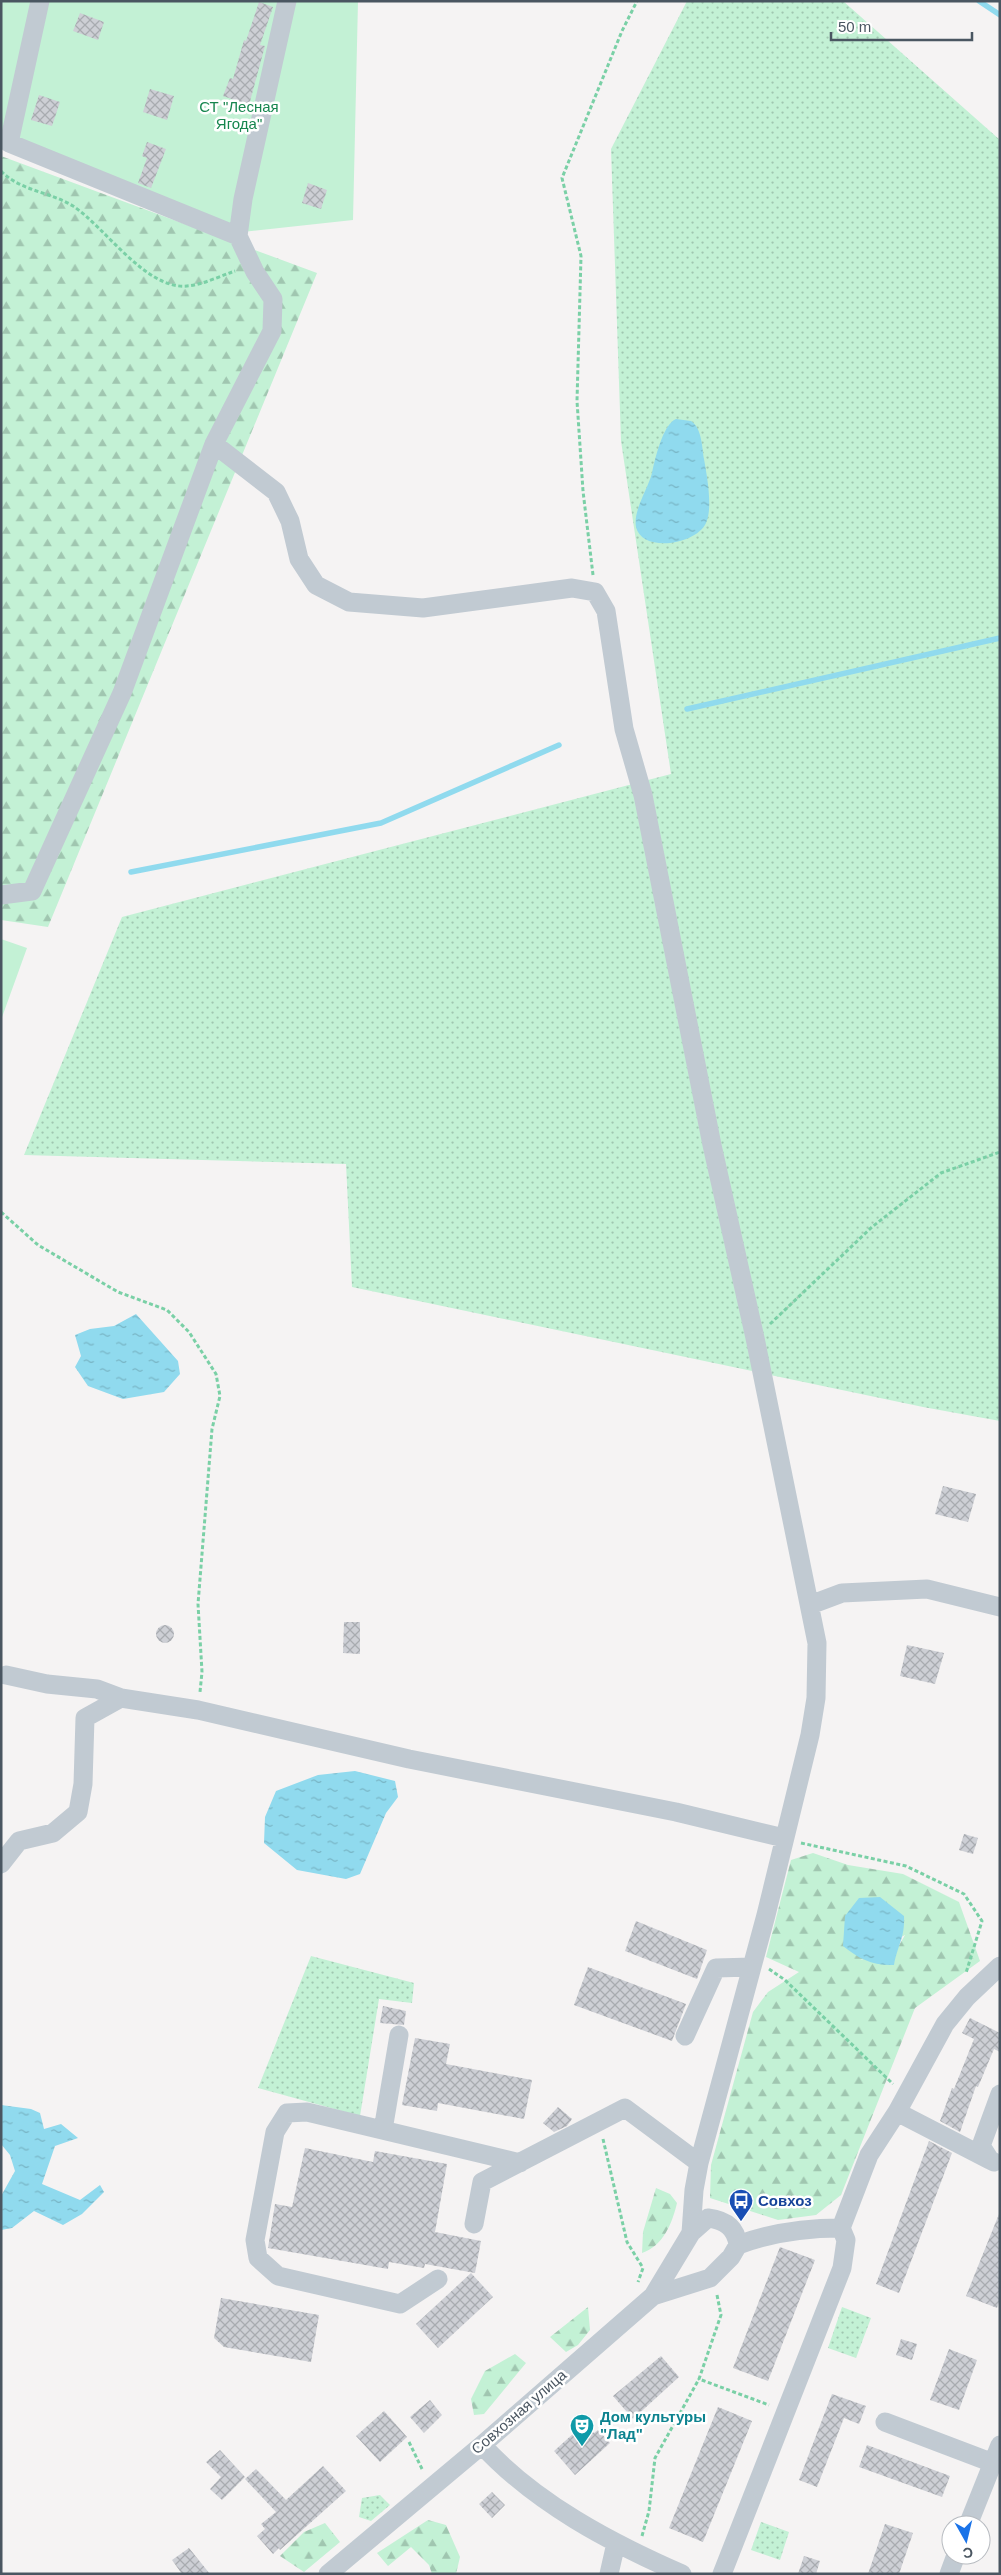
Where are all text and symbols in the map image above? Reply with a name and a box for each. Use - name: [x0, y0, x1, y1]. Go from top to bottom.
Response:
- scale bar: [831, 10, 972, 42]
- text: 50 m: [838, 18, 871, 35]
- park label: СТ "Лесная Ягода": [199, 98, 279, 132]
- bus stop icon: Совхоз: [728, 2188, 754, 2222]
- place label: Совхоз: [758, 2192, 812, 2209]
- street label: Совхозная улица: [468, 2366, 570, 2457]
- place label: Дом культуры "Лад": [600, 2408, 706, 2442]
- theatre icon: Дом культуры "Лад": [569, 2413, 595, 2447]
- north arrow: [941, 2515, 991, 2565]
- text: С: [962, 2544, 974, 2562]

